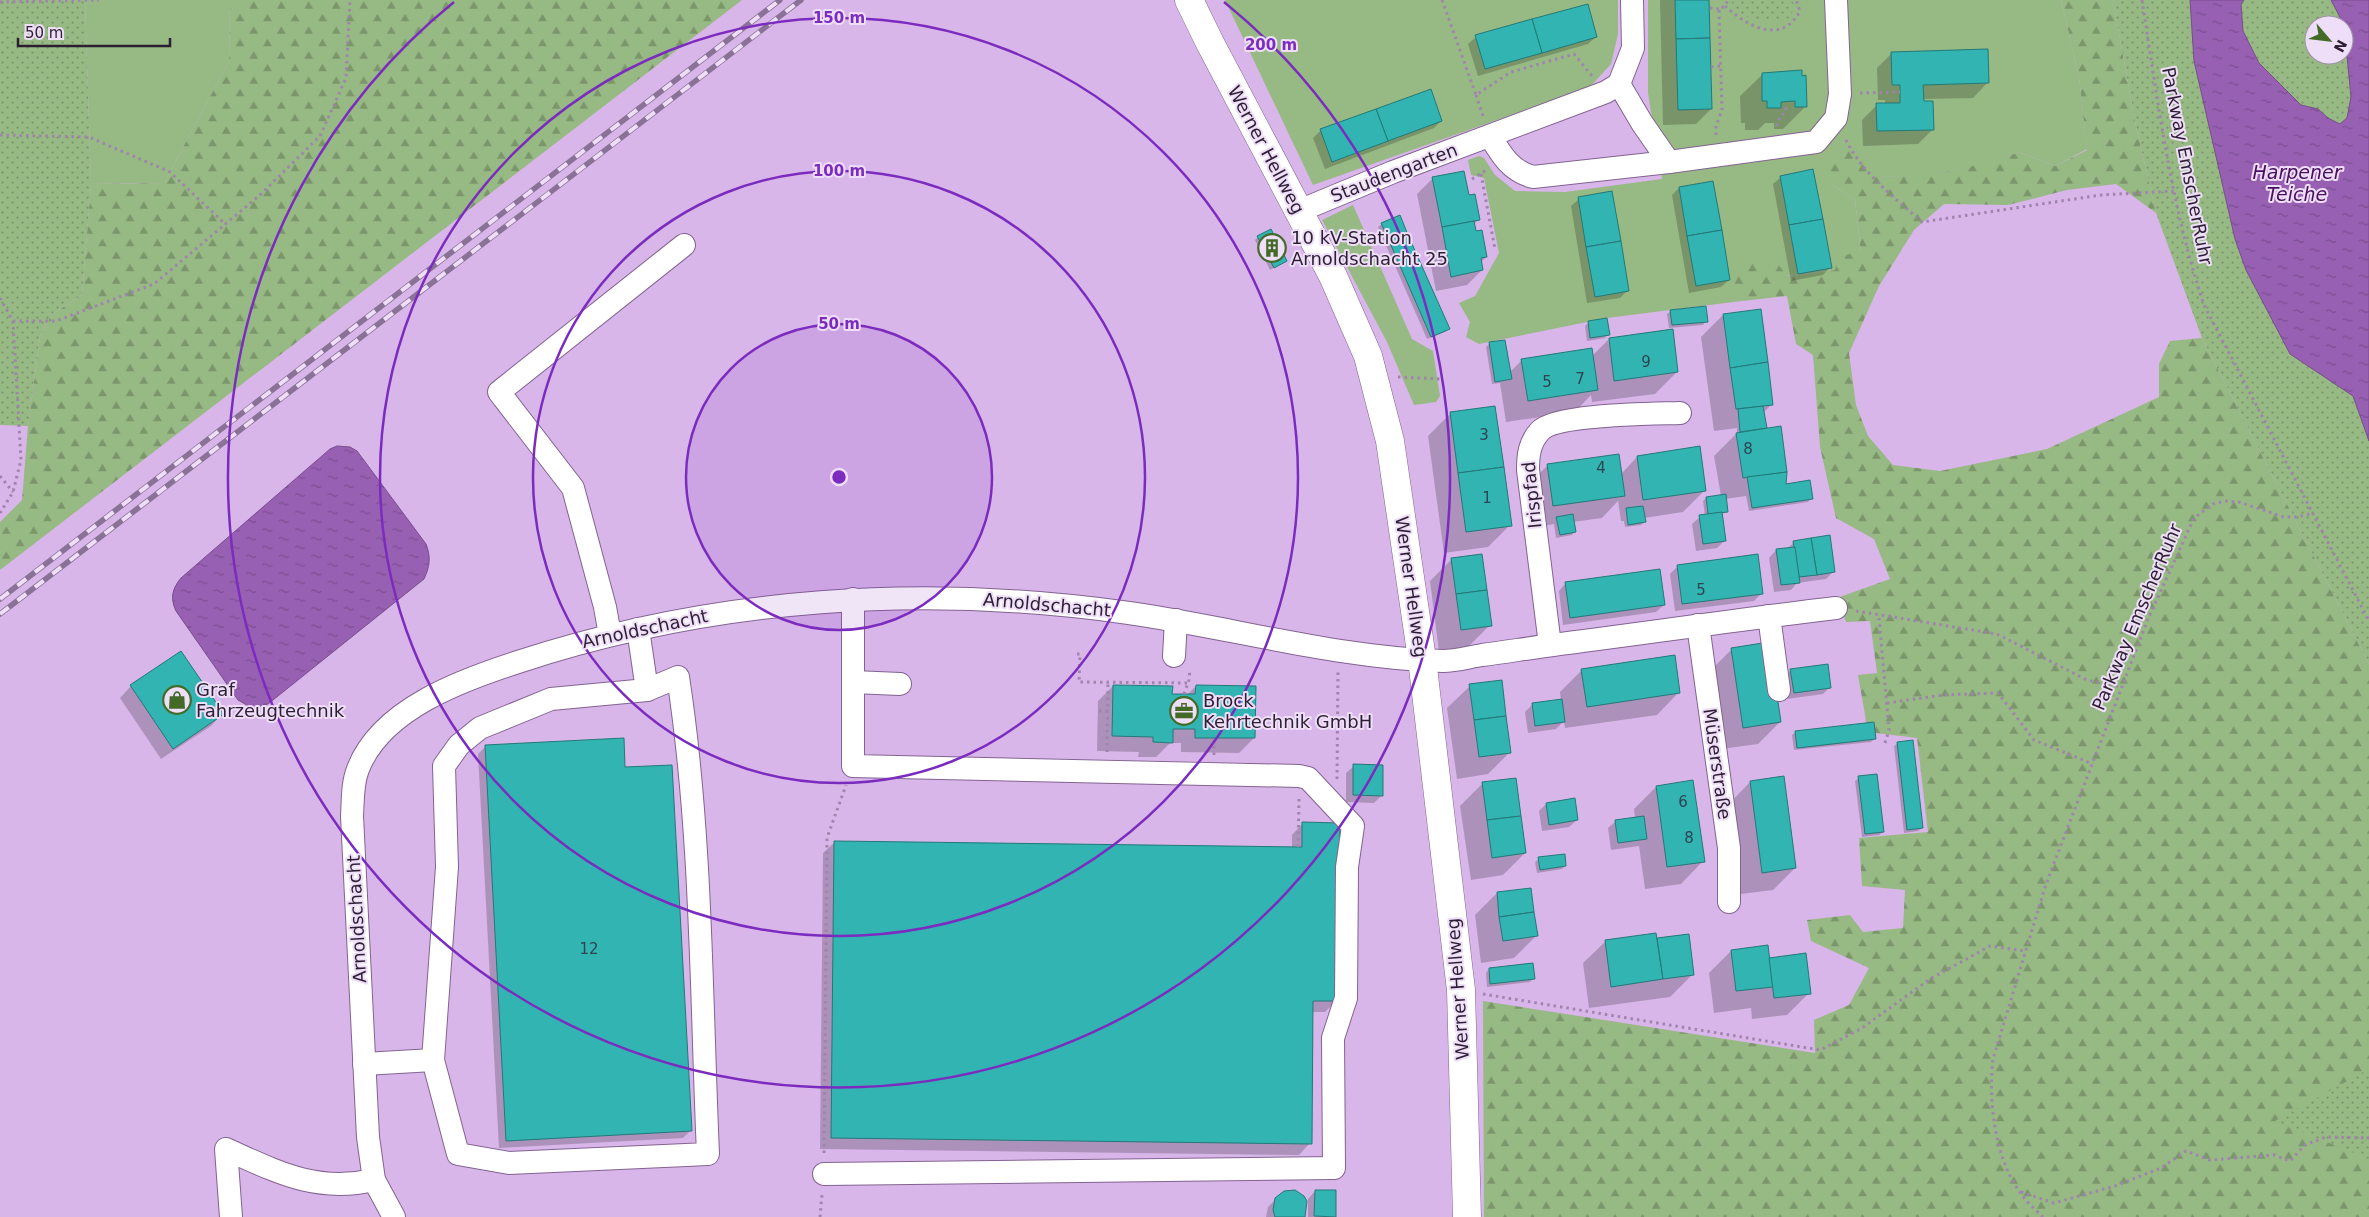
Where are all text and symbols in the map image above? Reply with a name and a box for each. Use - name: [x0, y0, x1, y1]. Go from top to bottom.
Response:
- text: 150 m: [813, 9, 865, 27]
- scale bar: [18, 15, 170, 47]
- north arrow: [2304, 15, 2354, 65]
- text: 50 m: [25, 24, 63, 42]
- text: 200 m: [1245, 36, 1297, 54]
- text: N: [2331, 37, 2350, 55]
- street label: Parkway EmscherRuhr: [2158, 65, 2217, 267]
- street label: Werner Hellweg: [1224, 82, 1309, 218]
- street label: Staudengarten: [1327, 139, 1460, 206]
- water label: Harpener Teiche: [2252, 161, 2343, 205]
- text: 100 m: [813, 162, 865, 180]
- place label: 10 kV-Station Arnoldschacht 25: [1291, 227, 1448, 269]
- building icon: 10 kV-Station Arnoldschacht 25: [1257, 233, 1287, 263]
- text: 50 m: [818, 315, 860, 333]
- house number: 9: [1641, 353, 1651, 371]
- house number: 7: [1575, 370, 1585, 388]
- house number: 5: [1542, 373, 1552, 391]
- house number: 3: [1479, 426, 1489, 444]
- house number: 8: [1743, 440, 1753, 458]
- house number: 4: [1596, 459, 1606, 477]
- street label: Irispfad: [1518, 460, 1545, 530]
- centre of rings: [830, 468, 848, 486]
- house number: 1: [1482, 489, 1492, 507]
- street label: Werner Hellweg: [1391, 515, 1432, 659]
- street label: Parkway EmscherRuhr: [2088, 520, 2186, 713]
- house number: 5: [1696, 581, 1706, 599]
- street label: Arnoldschacht: [982, 588, 1112, 621]
- street label: Arnoldschacht: [580, 605, 710, 652]
- place label: Graf Fahrzeugtechnik: [196, 679, 345, 721]
- shop icon: Graf Fahrzeugtechnik: [162, 685, 192, 715]
- place label: Brock Kehrtechnik GmbH: [1203, 690, 1372, 732]
- office icon: Brock Kehrtechnik GmbH: [1169, 696, 1199, 726]
- street label: Müserstraße: [1699, 707, 1736, 821]
- house number: 6: [1678, 793, 1688, 811]
- house number: 8: [1684, 829, 1694, 847]
- street label: Arnoldschacht: [343, 854, 370, 984]
- street label: Werner Hellweg: [1442, 917, 1473, 1061]
- house number: 12: [579, 940, 599, 958]

